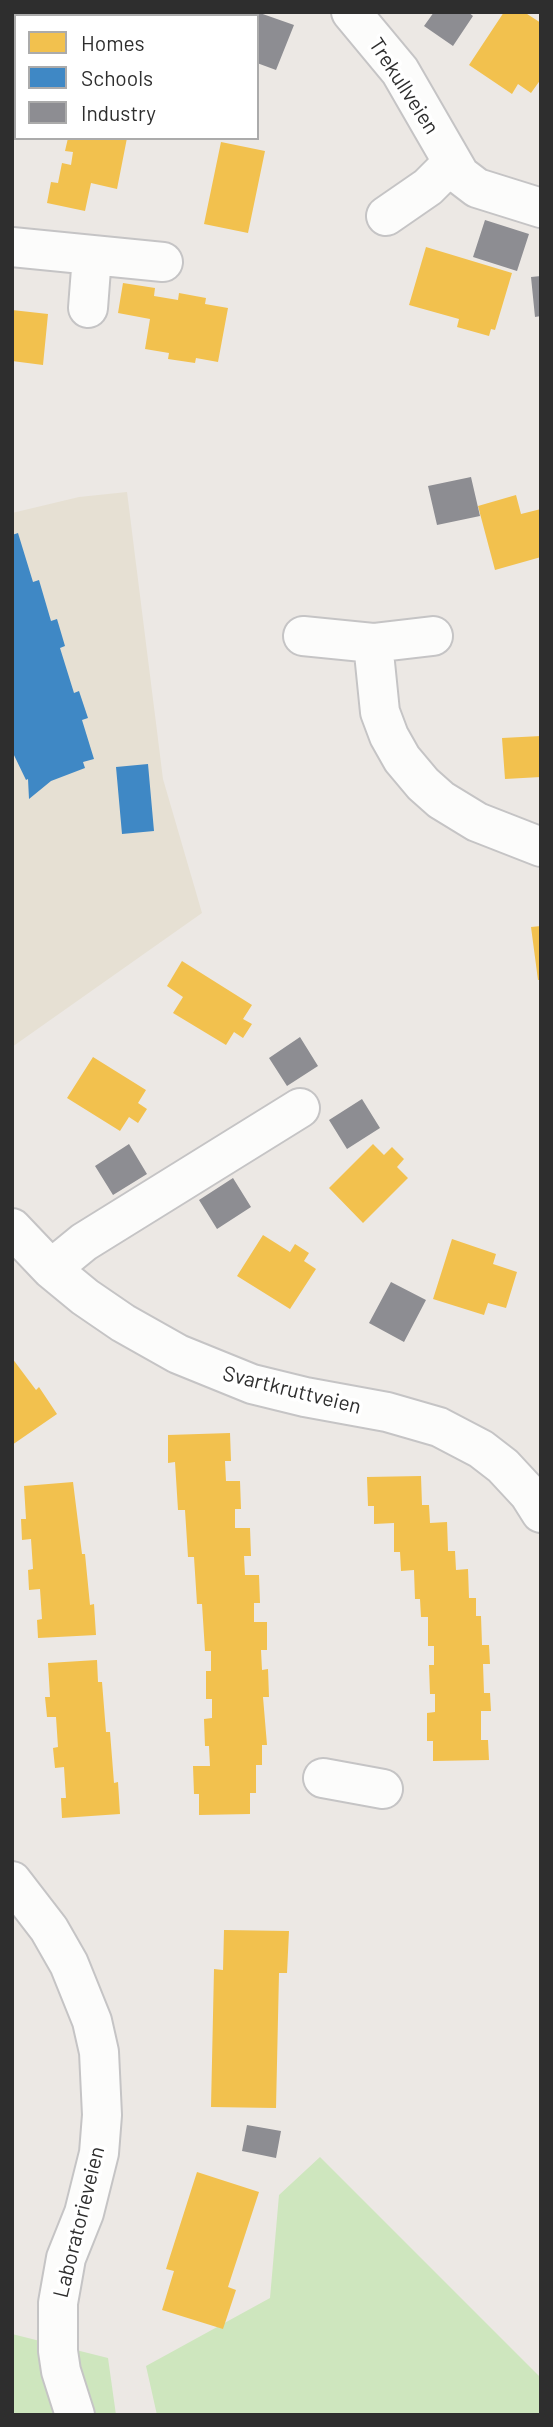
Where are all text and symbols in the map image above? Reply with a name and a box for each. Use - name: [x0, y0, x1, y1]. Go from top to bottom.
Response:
- legend: [14, 14, 259, 140]
- text: Homes: [81, 30, 145, 55]
- street label: Trekullveien: [364, 33, 444, 139]
- text: Schools: [81, 65, 153, 90]
- text: Industry: [81, 100, 156, 125]
- street label: Svartkruttveien: [220, 1361, 364, 1419]
- street label: Laboratorieveien: [48, 2144, 110, 2300]

